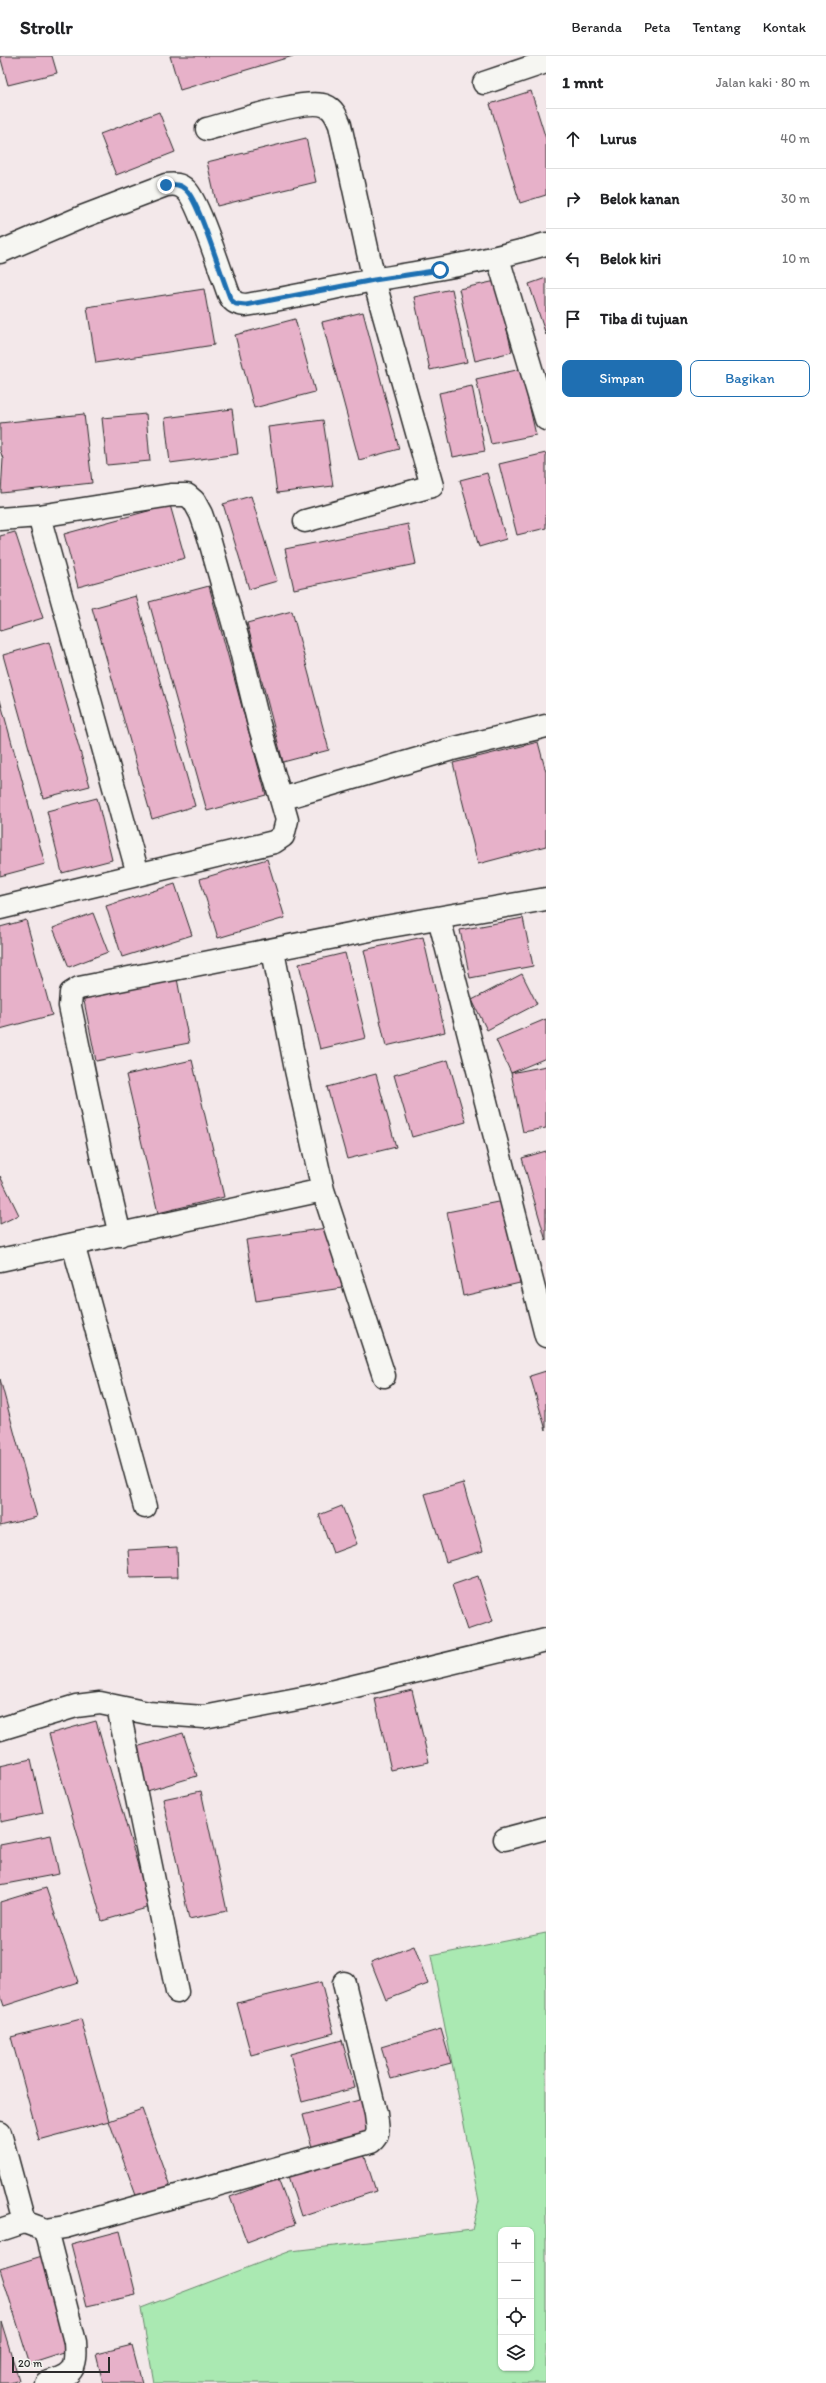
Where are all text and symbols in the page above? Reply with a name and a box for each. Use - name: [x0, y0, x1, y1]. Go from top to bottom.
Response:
- text: Strollr: [20, 16, 73, 39]
- text: Beranda: [571, 19, 622, 36]
- text: Peta: [644, 19, 670, 36]
- text: Tentang: [692, 19, 741, 36]
- text: Kontak: [763, 19, 806, 36]
- text: 1 mnt: [562, 72, 603, 92]
- text: Jalan kaki · 80 m: [716, 75, 810, 90]
- icon: ahead: [562, 128, 584, 150]
- text: Lurus: [600, 130, 637, 148]
- text: 40 m: [780, 131, 810, 146]
- route end: [157, 176, 175, 194]
- icon: right: [562, 188, 584, 210]
- text: Belok kanan: [600, 190, 680, 208]
- text: 30 m: [781, 191, 810, 206]
- icon: left: [562, 248, 584, 270]
- text: Belok kiri: [600, 250, 661, 268]
- text: 10 m: [782, 251, 810, 266]
- route start: [431, 261, 449, 279]
- icon: arrive: [562, 308, 584, 330]
- text: Tiba di tujuan: [600, 310, 688, 328]
- button: Simpan: [562, 360, 682, 397]
- button: Bagikan: [690, 360, 810, 397]
- map controls: [498, 2227, 534, 2371]
- button: +: [498, 2227, 534, 2263]
- button: −: [498, 2263, 534, 2299]
- button: locate: [498, 2299, 534, 2335]
- button: layers: [498, 2335, 534, 2371]
- scale bar: [12, 2355, 110, 2374]
- text: 20 m: [18, 2357, 42, 2370]

